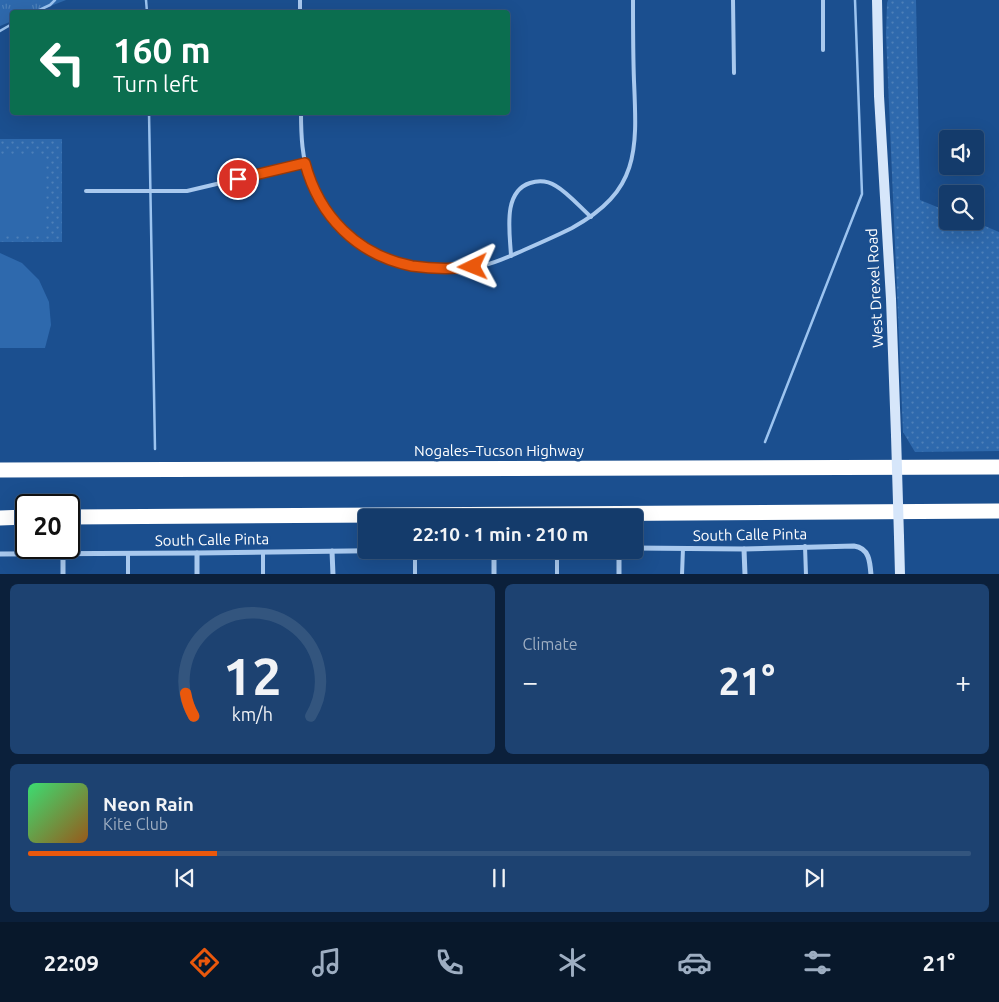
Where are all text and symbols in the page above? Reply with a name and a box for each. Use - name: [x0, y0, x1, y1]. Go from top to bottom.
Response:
- icon: left: [30, 30, 95, 95]
- text: 160 m: [113, 30, 211, 70]
- text: Turn left: [113, 71, 198, 96]
- map controls: [939, 130, 984, 230]
- button: sound: [939, 130, 984, 175]
- pin: [217, 158, 259, 200]
- icon: arrive: [224, 165, 252, 193]
- button: search: [939, 185, 984, 230]
- street label: West Drexel Road: [863, 228, 886, 348]
- position arrow: [446, 240, 498, 292]
- street label: Nogales–Tucson Highway: [414, 442, 584, 459]
- speed limit sign: 20: [15, 494, 80, 559]
- text: 22:10 · 1 min · 210 m: [413, 523, 588, 545]
- street label: South Calle Pinta: [693, 525, 807, 544]
- street label: South Calle Pinta: [155, 530, 269, 549]
- text: Climate: [523, 635, 578, 653]
- text: 12: [223, 647, 282, 705]
- text: 21°: [719, 660, 775, 702]
- text: −: [523, 666, 538, 697]
- text: +: [955, 666, 971, 697]
- text: km/h: [232, 704, 273, 724]
- text: Neon Rain: [103, 793, 194, 815]
- text: Kite Club: [103, 815, 168, 833]
- icon: previous: [171, 864, 199, 892]
- icon: pause: [485, 864, 513, 892]
- icon: next: [800, 864, 828, 892]
- icon: directions: [187, 945, 222, 980]
- icon: music: [309, 945, 344, 980]
- icon: phone: [432, 945, 467, 980]
- icon: climate: [555, 945, 590, 980]
- icon: car: [677, 945, 712, 980]
- icon: filters: [800, 945, 835, 980]
- text: 22:09: [44, 950, 99, 975]
- text: 21°: [922, 950, 955, 975]

